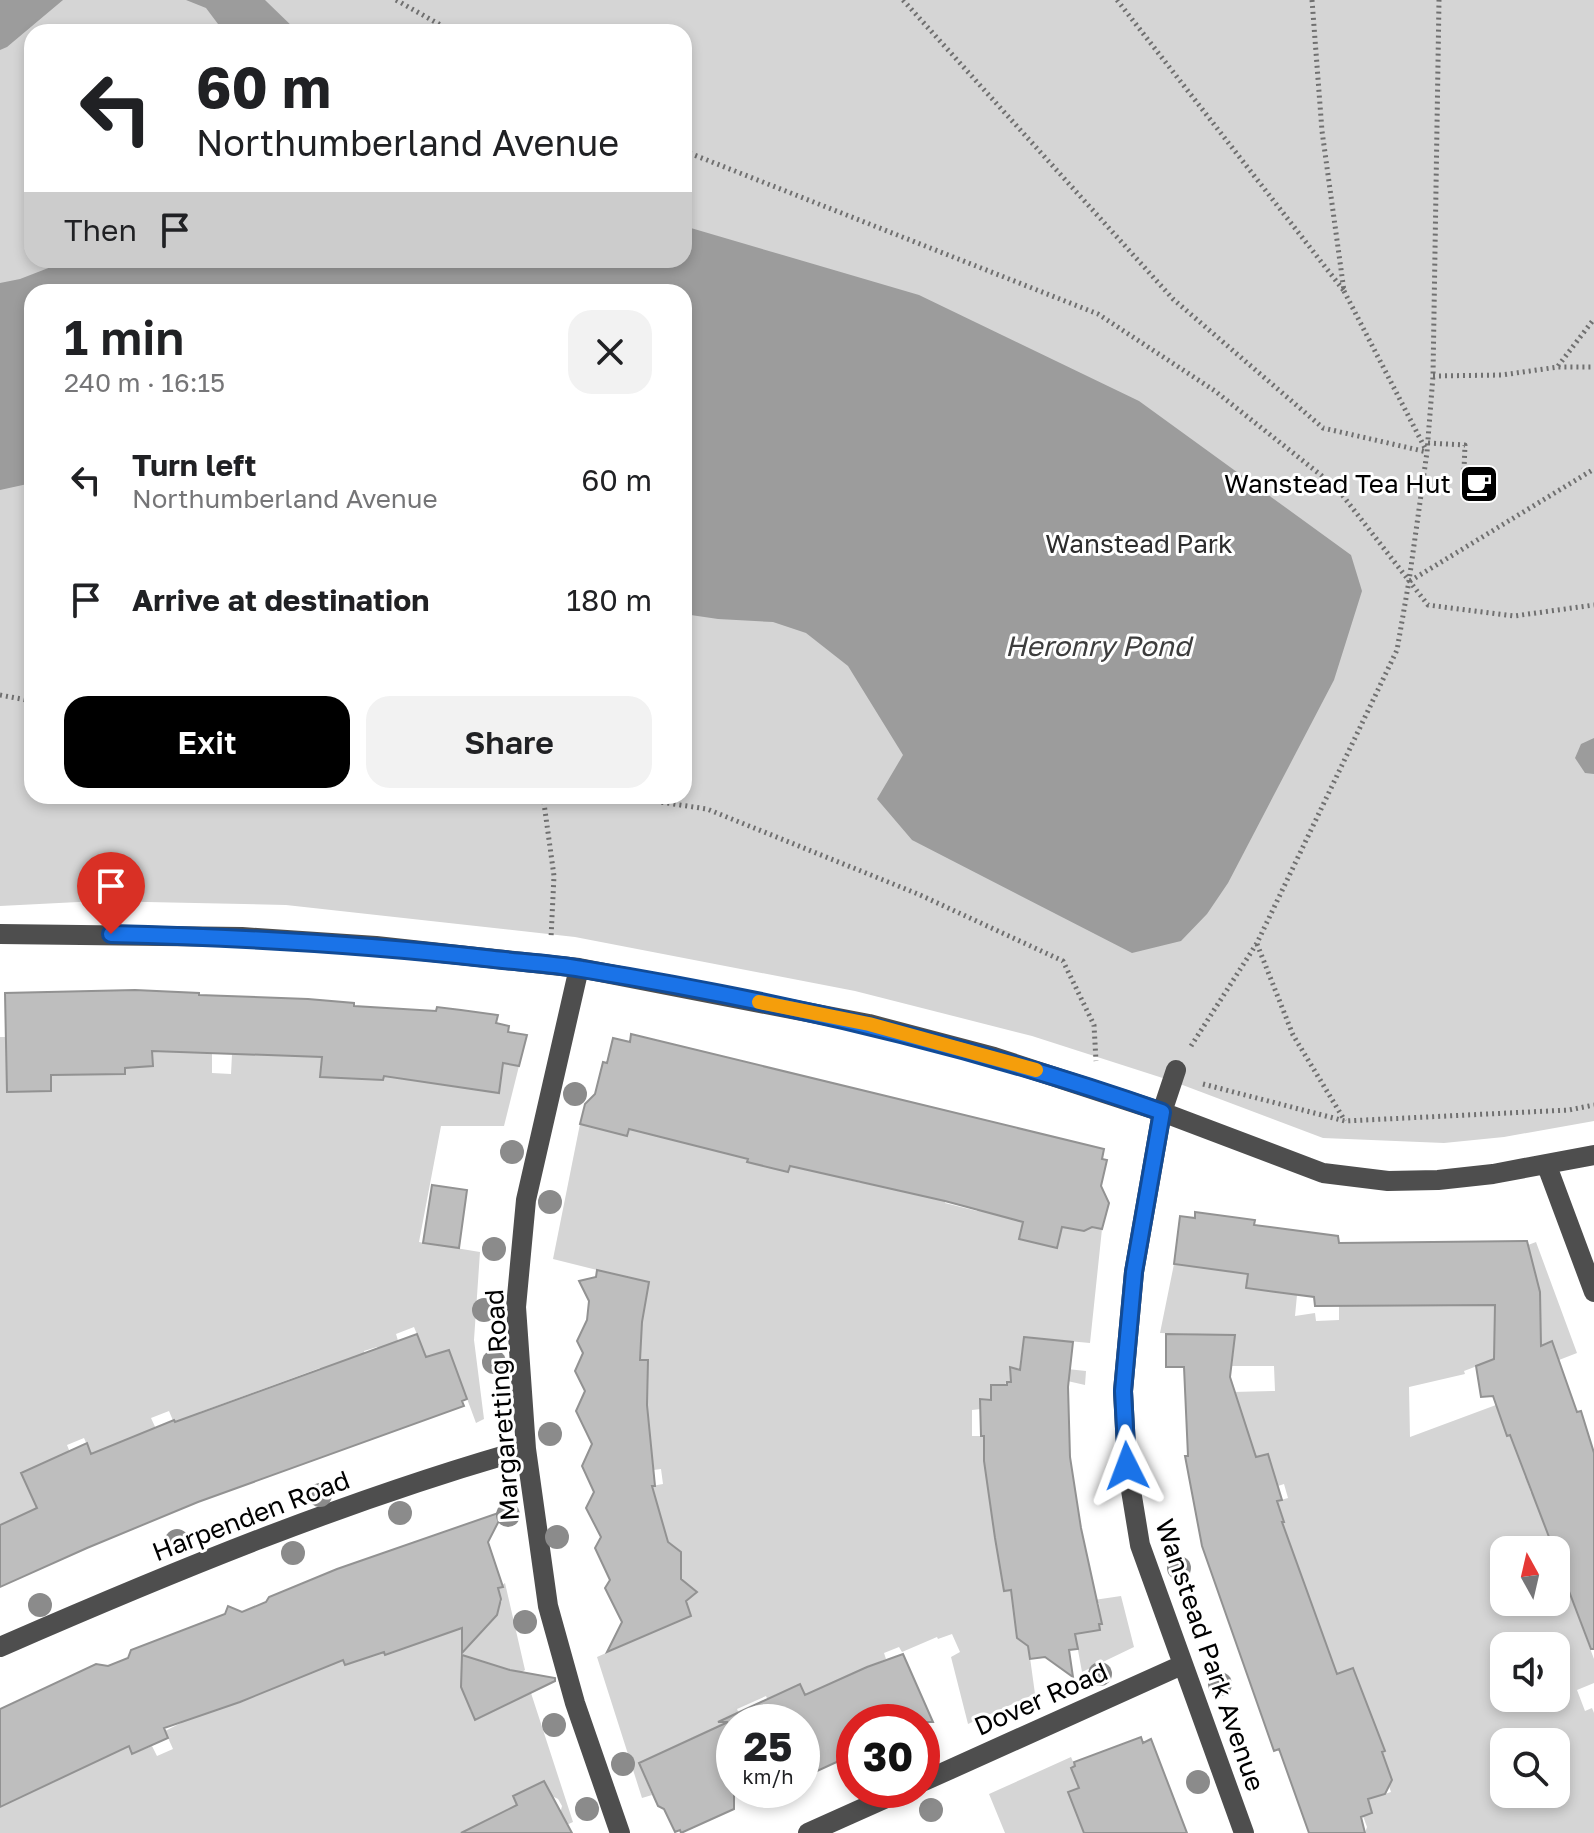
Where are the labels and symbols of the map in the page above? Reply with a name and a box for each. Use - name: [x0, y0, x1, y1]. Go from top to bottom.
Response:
- cafe icon: Wanstead Tea Hut: [1458, 463, 1500, 505]
- place label: Wanstead Tea Hut: [1224, 468, 1451, 499]
- park label: Wanstead Park: [1045, 528, 1233, 559]
- water label: Heronry Pond: [1005, 629, 1194, 662]
- pin: [77, 852, 145, 934]
- street label: Margaretting Road: [478, 1288, 525, 1522]
- position arrow: [1085, 1424, 1169, 1508]
- street label: Harpenden Road: [148, 1464, 354, 1567]
- street label: Wanstead Park Avenue: [1149, 1515, 1272, 1795]
- north arrow: [1490, 1536, 1570, 1616]
- street label: Dover Road: [969, 1655, 1112, 1742]
- speed limit sign: 30: [836, 1704, 940, 1808]

